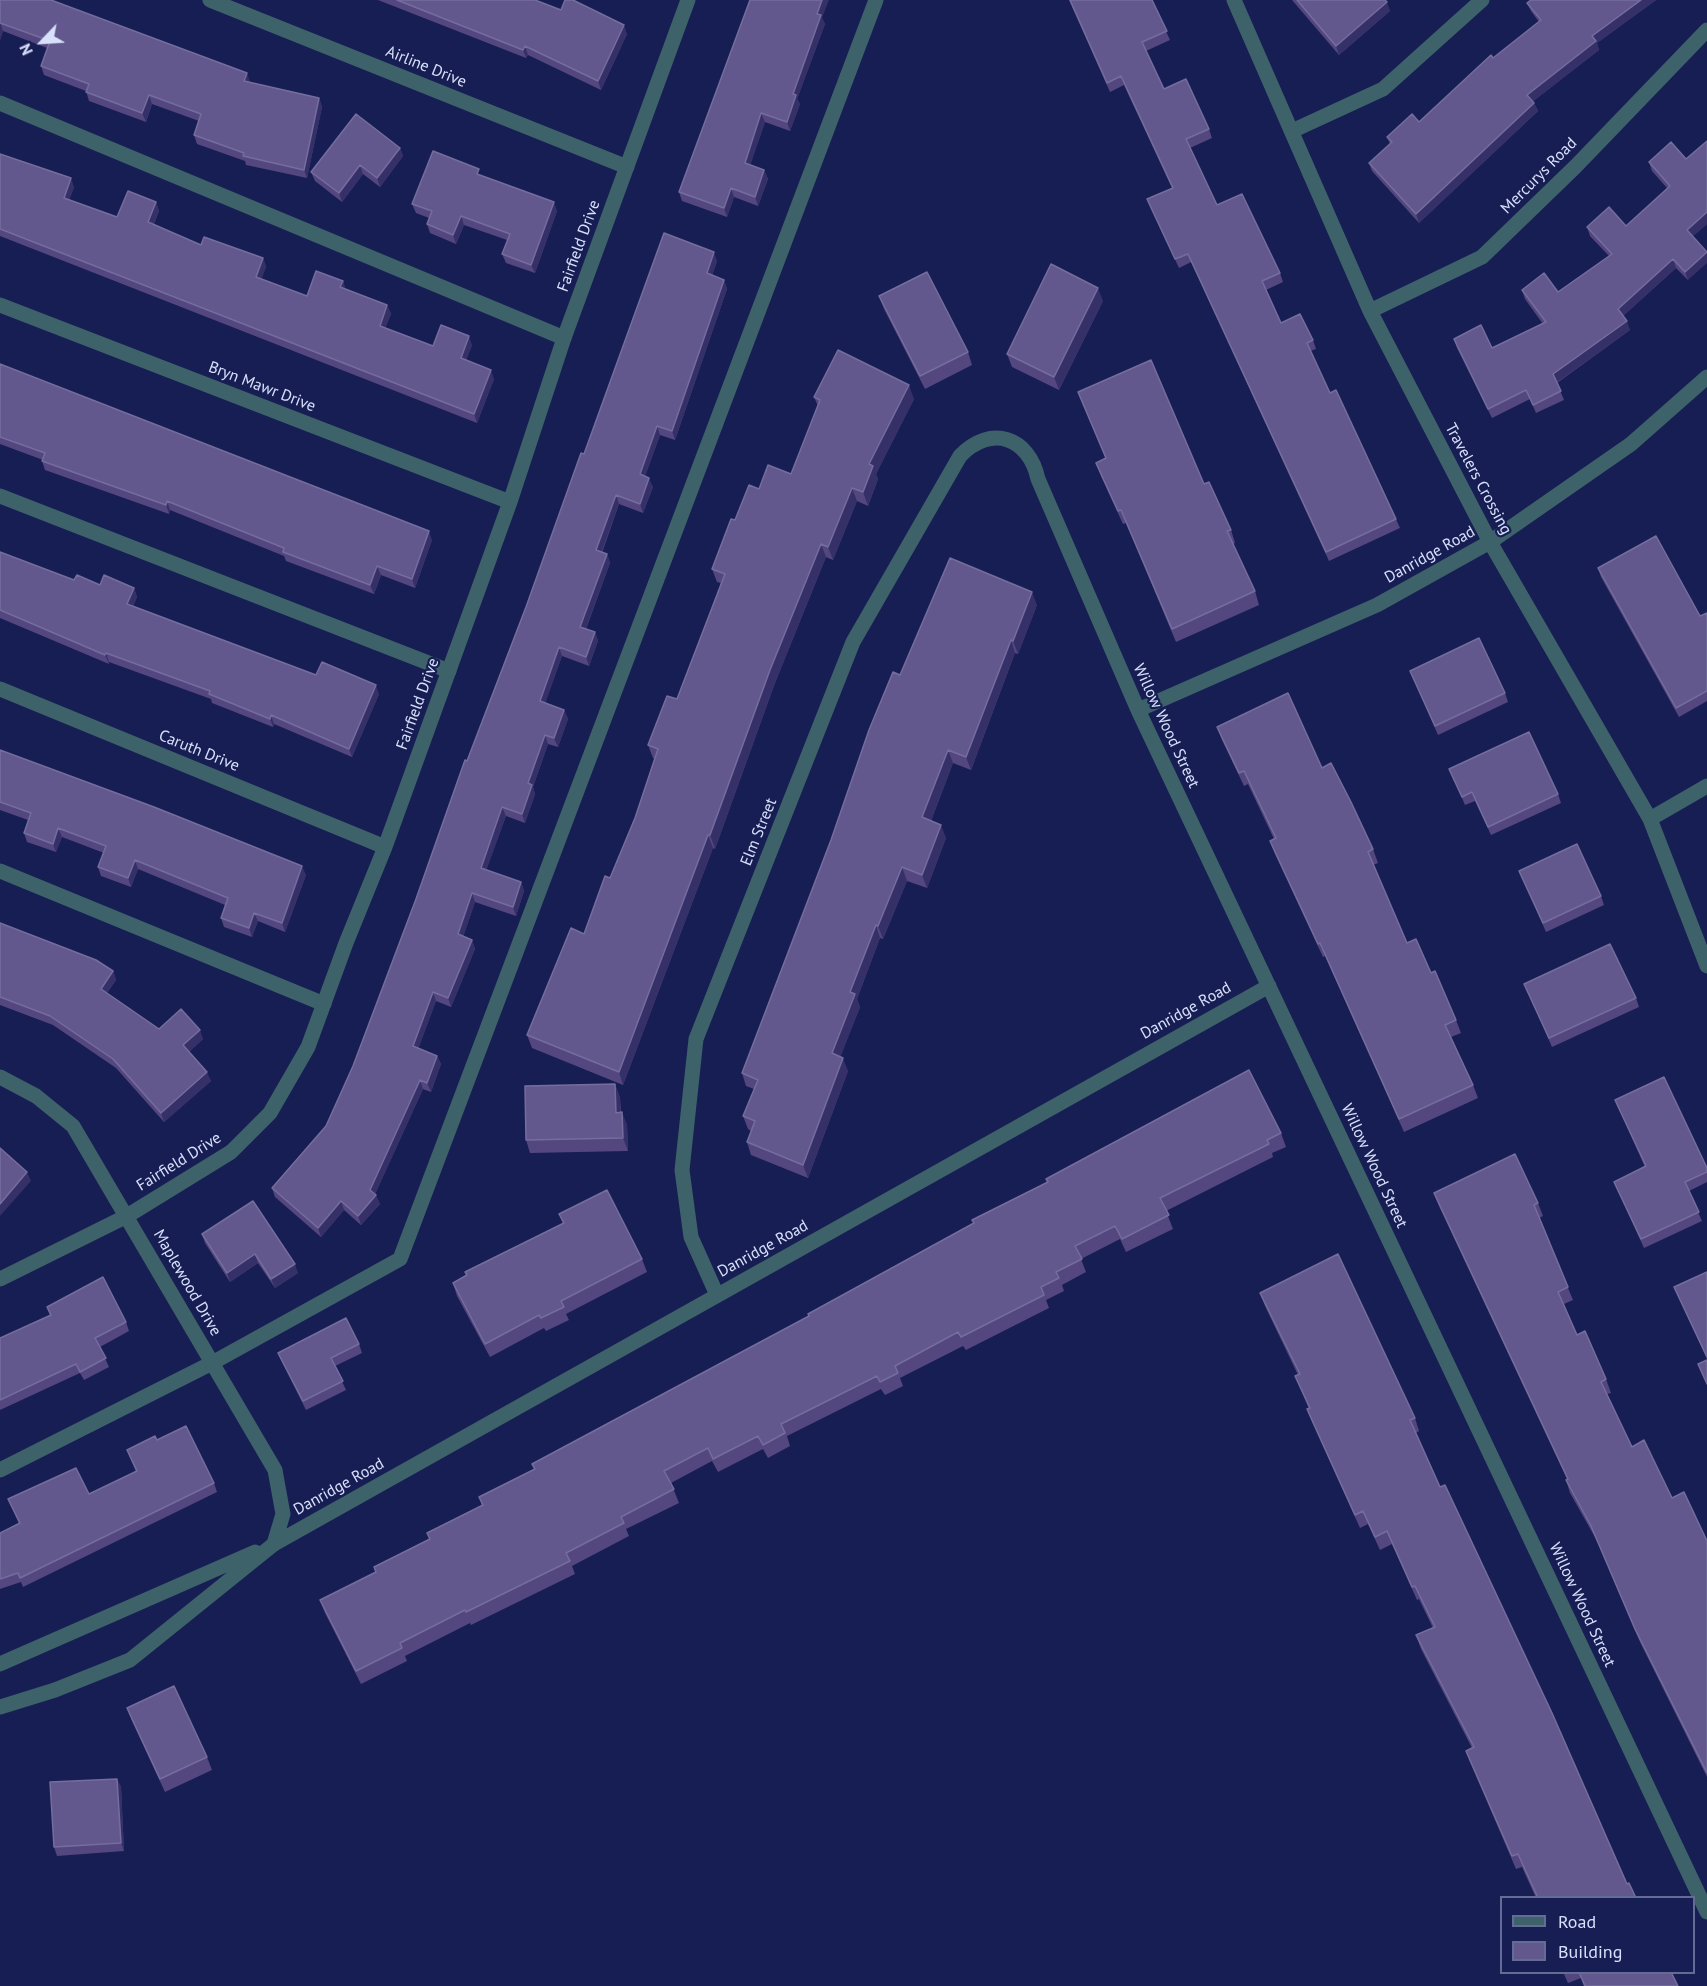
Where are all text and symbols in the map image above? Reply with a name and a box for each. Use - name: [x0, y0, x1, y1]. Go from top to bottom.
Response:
- north arrow: [12, 12, 72, 72]
- text: N: [14, 41, 37, 59]
- street label: Airline Drive: [383, 42, 469, 92]
- street label: Mercurys Road: [1497, 134, 1581, 218]
- street label: Fairfield Drive: [554, 198, 604, 294]
- street label: Bryn Mawr Drive: [206, 358, 318, 416]
- street label: Travelers Crossing: [1441, 420, 1515, 538]
- street label: Danridge Road: [1381, 522, 1479, 588]
- street label: Fairfield Drive: [393, 656, 443, 752]
- street label: Willow Wood Street: [1129, 661, 1203, 791]
- street label: Caruth Drive: [156, 726, 242, 776]
- street label: Elm Street: [737, 795, 781, 869]
- street label: Danridge Road: [1137, 978, 1235, 1044]
- street label: Willow Wood Street: [1337, 1101, 1411, 1231]
- street label: Fairfield Drive: [133, 1128, 225, 1196]
- street label: Danridge Road: [714, 1216, 812, 1282]
- street label: Maplewood Drive: [149, 1227, 225, 1339]
- street label: Danridge Road: [290, 1454, 388, 1520]
- street label: Willow Wood Street: [1545, 1540, 1619, 1670]
- legend: [1500, 1896, 1695, 1974]
- text: Road: [1558, 1910, 1596, 1933]
- text: Building: [1558, 1940, 1622, 1963]

